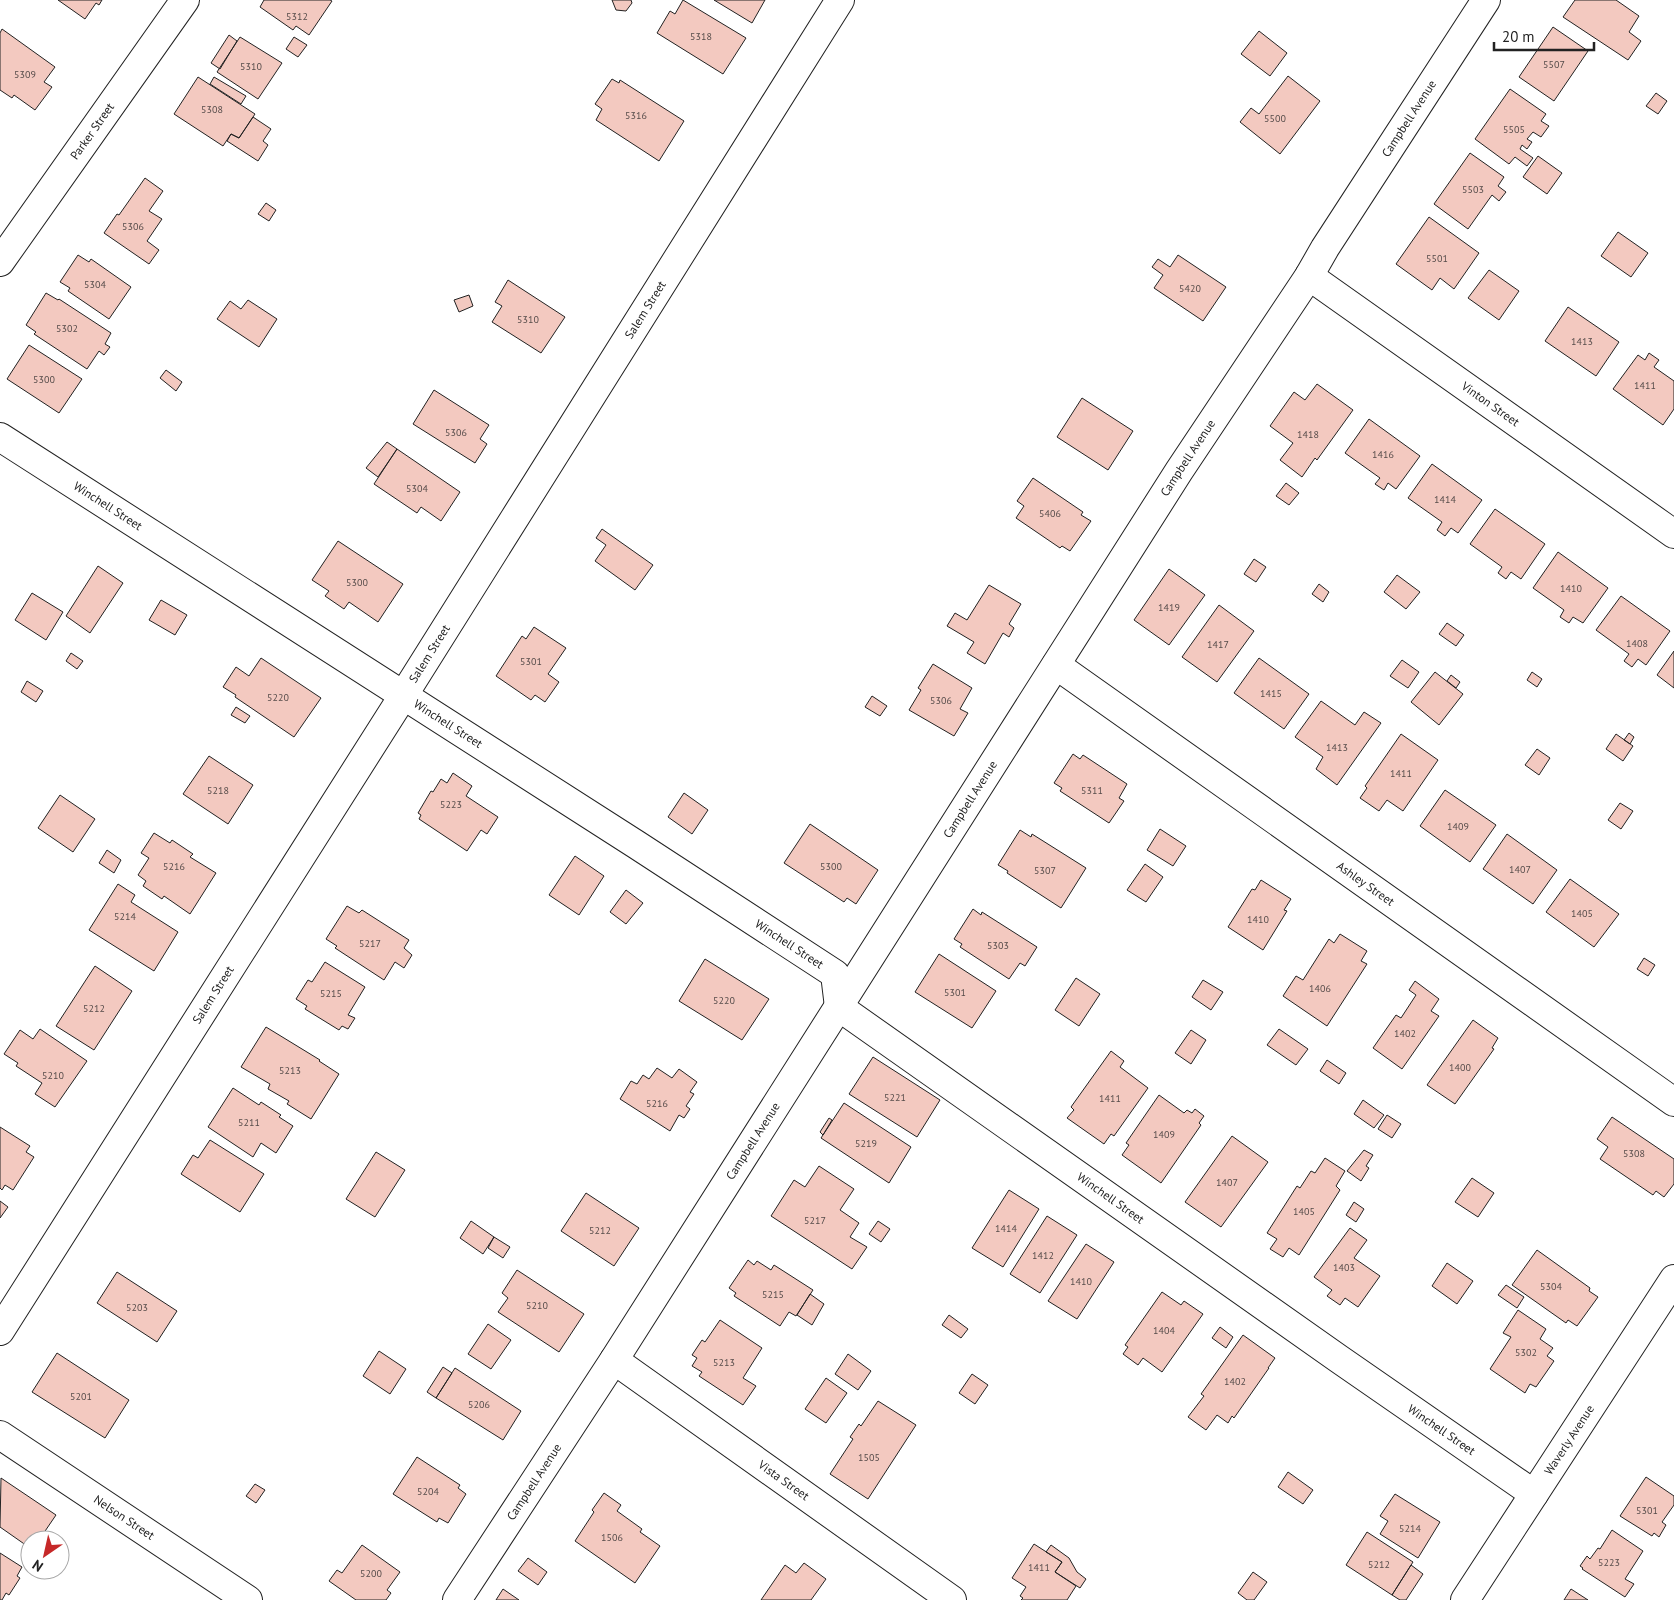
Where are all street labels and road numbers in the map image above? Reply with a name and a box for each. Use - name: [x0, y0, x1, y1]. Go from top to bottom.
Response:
- street label: Campbell Avenue: [1378, 77, 1439, 160]
- street label: Parker Street: [67, 100, 117, 162]
- street label: Salem Street: [621, 278, 669, 341]
- street label: Vinton Street: [1458, 378, 1522, 429]
- street label: Campbell Avenue: [1157, 416, 1218, 499]
- street label: Winchell Street: [71, 478, 145, 533]
- street label: Salem Street: [405, 622, 453, 685]
- street label: Winchell Street: [411, 696, 485, 751]
- street label: Campbell Avenue: [940, 758, 1000, 841]
- street label: Ashley Street: [1334, 858, 1397, 909]
- street label: Winchell Street: [752, 916, 826, 971]
- street label: Salem Street: [189, 963, 237, 1026]
- street label: Campbell Avenue: [722, 1099, 783, 1182]
- street label: Winchell Street: [1074, 1169, 1147, 1227]
- street label: Winchell Street: [1405, 1401, 1478, 1458]
- street label: Waverly Avenue: [1541, 1402, 1597, 1477]
- street label: Campbell Avenue: [503, 1440, 564, 1523]
- street label: Vista Street: [755, 1456, 812, 1503]
- street label: Nelson Street: [91, 1492, 158, 1543]

